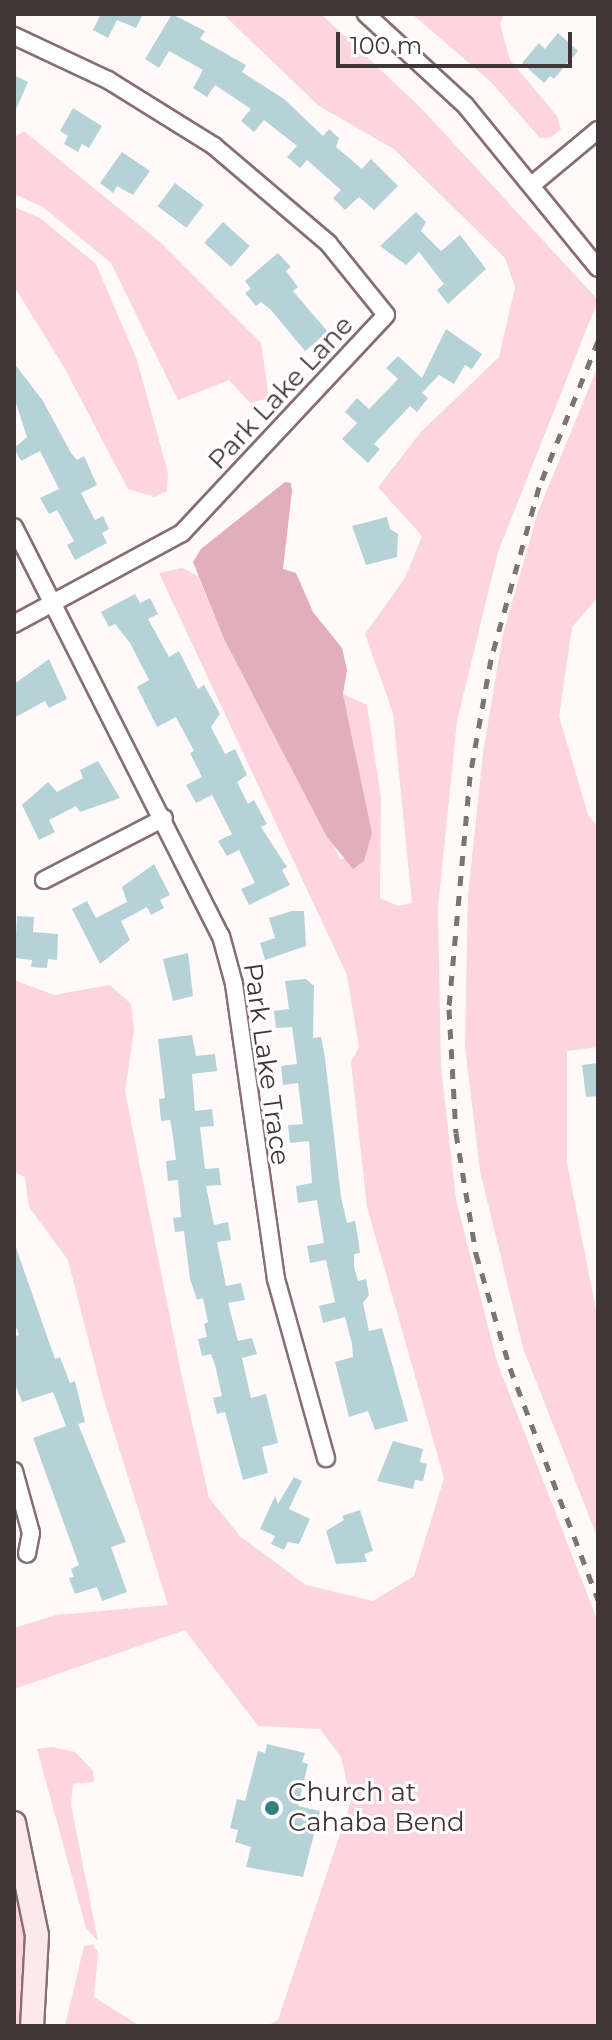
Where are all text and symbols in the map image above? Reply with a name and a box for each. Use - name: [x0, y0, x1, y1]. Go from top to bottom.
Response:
- scale bar: [340, 16, 576, 66]
- text: 100 m: [350, 31, 422, 60]
- street label: Park Lake Lane: [202, 310, 360, 476]
- street label: Park Lake Trace: [236, 961, 296, 1167]
- place label: Church at Cahaba Bend: [288, 1777, 465, 1838]
- marker: Church at Cahaba Bend: [263, 1799, 281, 1817]

